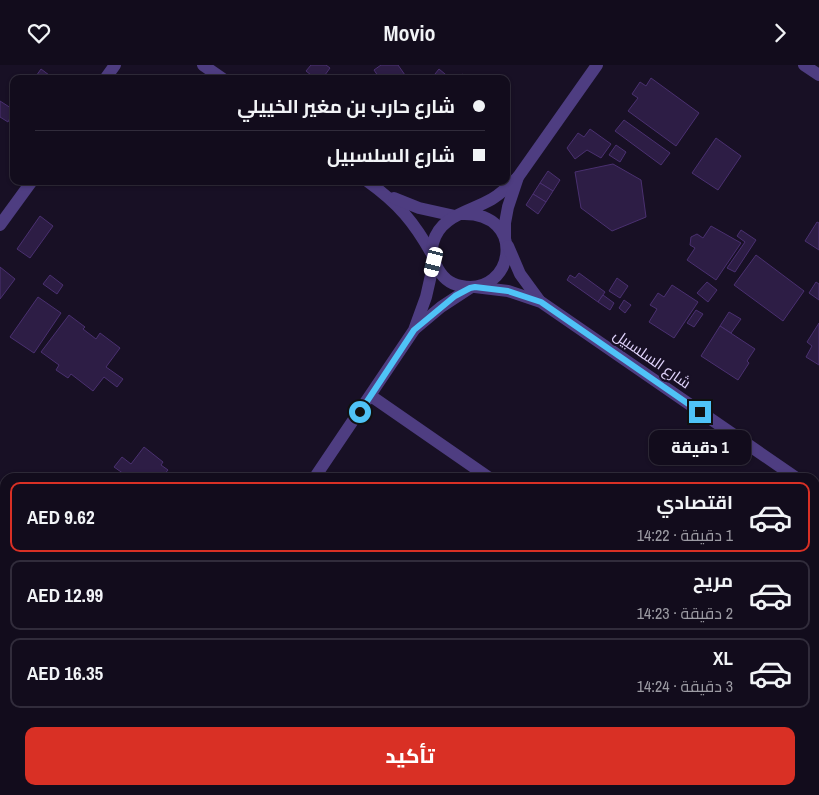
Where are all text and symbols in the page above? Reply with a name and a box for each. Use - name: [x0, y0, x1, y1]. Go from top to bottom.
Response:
- text: Movio: [383, 18, 436, 48]
- icon: heart: [25, 19, 53, 47]
- icon: forward: [766, 19, 794, 47]
- text: شارع حارب بن مغير الخييلي: [237, 93, 455, 119]
- text: شارع السلسبيل: [327, 142, 455, 168]
- car: [423, 246, 444, 278]
- street label: شارع السلسبيل: [609, 324, 695, 394]
- route start: [349, 401, 371, 423]
- route end: [689, 401, 711, 423]
- callout: 1 دقيقة: [649, 429, 751, 465]
- text: 1 دقيقة: [671, 436, 729, 458]
- text: اقتصادي: [657, 489, 733, 515]
- icon: car: [748, 495, 793, 540]
- text: AED 9.62: [27, 504, 95, 530]
- text: 1 دقيقة · 14:22: [637, 524, 733, 546]
- text: مريح: [693, 567, 733, 593]
- icon: car: [748, 573, 793, 618]
- text: AED 12.99: [27, 582, 103, 608]
- text: 2 دقيقة · 14:23: [637, 602, 733, 624]
- text: XL: [713, 645, 733, 671]
- icon: car: [748, 651, 793, 696]
- text: AED 16.35: [27, 660, 103, 686]
- text: 3 دقيقة · 14:24: [637, 675, 733, 697]
- button: تأكيد: [25, 727, 795, 785]

